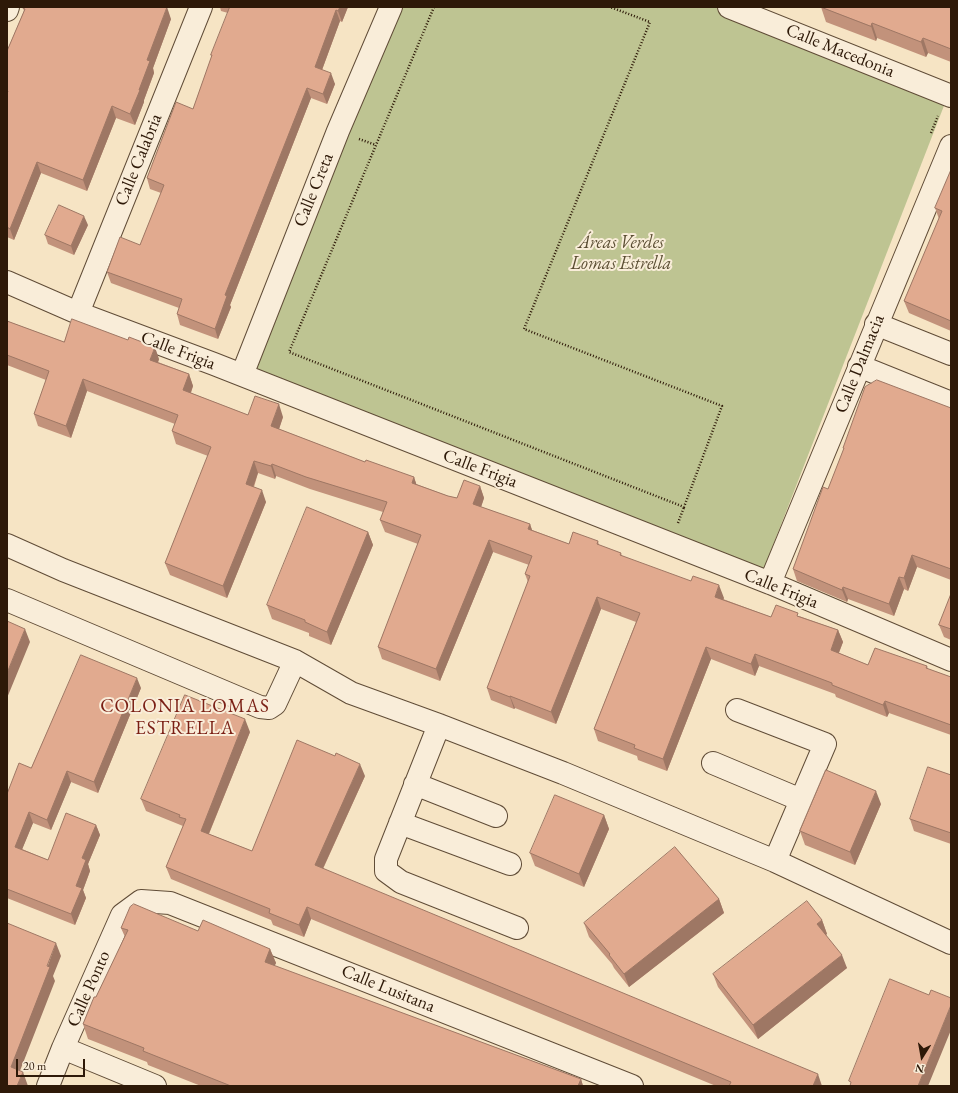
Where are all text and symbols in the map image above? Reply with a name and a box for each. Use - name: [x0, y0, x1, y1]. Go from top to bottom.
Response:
- street label: Calle Macedonia: [783, 19, 897, 83]
- street label: Calle Calabria: [111, 111, 167, 209]
- street label: Calle Creta: [289, 150, 339, 230]
- park label: Áreas Verdes Lomas Estrella: [571, 232, 671, 274]
- street label: Calle Dalmacia: [830, 312, 890, 416]
- street label: Calle Frigia: [138, 327, 218, 375]
- street label: Calle Frigia: [440, 445, 520, 493]
- street label: Calle Frigia: [741, 564, 821, 614]
- district label: COLONIA LOMAS ESTRELLA: [100, 696, 270, 740]
- street label: Calle Ponto: [63, 948, 115, 1030]
- street label: Calle Lusitana: [338, 960, 438, 1018]
- north arrow: [902, 1037, 942, 1077]
- scale bar: [18, 1051, 87, 1077]
- text: 20 m: [23, 1058, 46, 1074]
- text: N: [914, 1061, 925, 1077]

